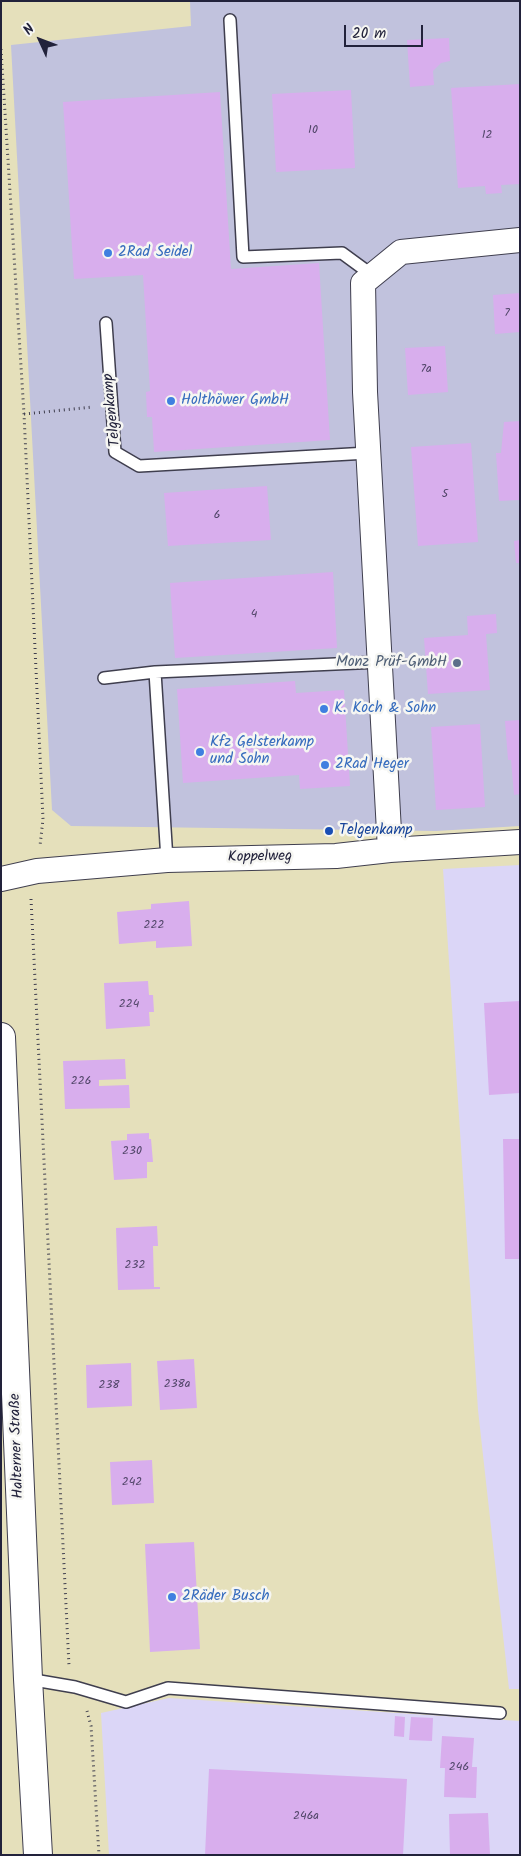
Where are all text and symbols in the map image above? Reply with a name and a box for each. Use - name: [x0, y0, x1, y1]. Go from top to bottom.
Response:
- north arrow: [15, 15, 65, 65]
- scale bar: [346, 15, 425, 47]
- text: N: [18, 19, 40, 41]
- text: 20 m: [352, 22, 386, 46]
- house number: 10: [308, 124, 318, 138]
- house number: 12: [482, 129, 492, 143]
- place label: 2Rad Seidel: [118, 244, 192, 262]
- marker: 2Rad Seidel: [102, 247, 114, 259]
- house number: 7: [504, 307, 510, 321]
- house number: 7a: [420, 363, 432, 377]
- street label: Telgenkamp: [100, 373, 126, 447]
- place label: Holthöwer GmbH: [181, 392, 289, 410]
- marker: Holthöwer GmbH: [165, 395, 177, 407]
- house number: 5: [442, 488, 448, 502]
- house number: 6: [214, 509, 220, 523]
- house number: 4: [251, 608, 257, 622]
- place label: Monz Prüf-GmbH: [336, 654, 447, 672]
- marker: Monz Prüf-GmbH: [451, 657, 463, 669]
- place label: K. Koch & Sohn: [334, 700, 436, 718]
- marker: K. Koch & Sohn: [318, 703, 330, 715]
- place label: Kfz Gelsterkamp und Sohn: [210, 734, 314, 769]
- marker: Kfz Gelsterkamp und Sohn: [194, 746, 206, 758]
- place label: 2Rad Heger: [335, 756, 409, 774]
- marker: 2Rad Heger: [319, 759, 331, 771]
- place label: Telgenkamp: [339, 822, 412, 840]
- marker: Telgenkamp: [323, 825, 335, 837]
- street label: Koppelweg: [228, 848, 292, 868]
- house number: 222: [144, 919, 164, 933]
- house number: 224: [119, 998, 139, 1012]
- house number: 226: [71, 1075, 91, 1089]
- house number: 230: [122, 1145, 142, 1159]
- house number: 232: [125, 1259, 145, 1273]
- house number: 238a: [164, 1378, 190, 1392]
- house number: 238: [98, 1379, 120, 1393]
- street label: Halterner Straße: [7, 1393, 29, 1499]
- house number: 242: [122, 1476, 142, 1490]
- place label: 2Räder Busch: [182, 1588, 270, 1606]
- marker: 2Räder Busch: [166, 1591, 178, 1603]
- house number: 246: [449, 1761, 469, 1775]
- house number: 246a: [293, 1810, 319, 1824]

